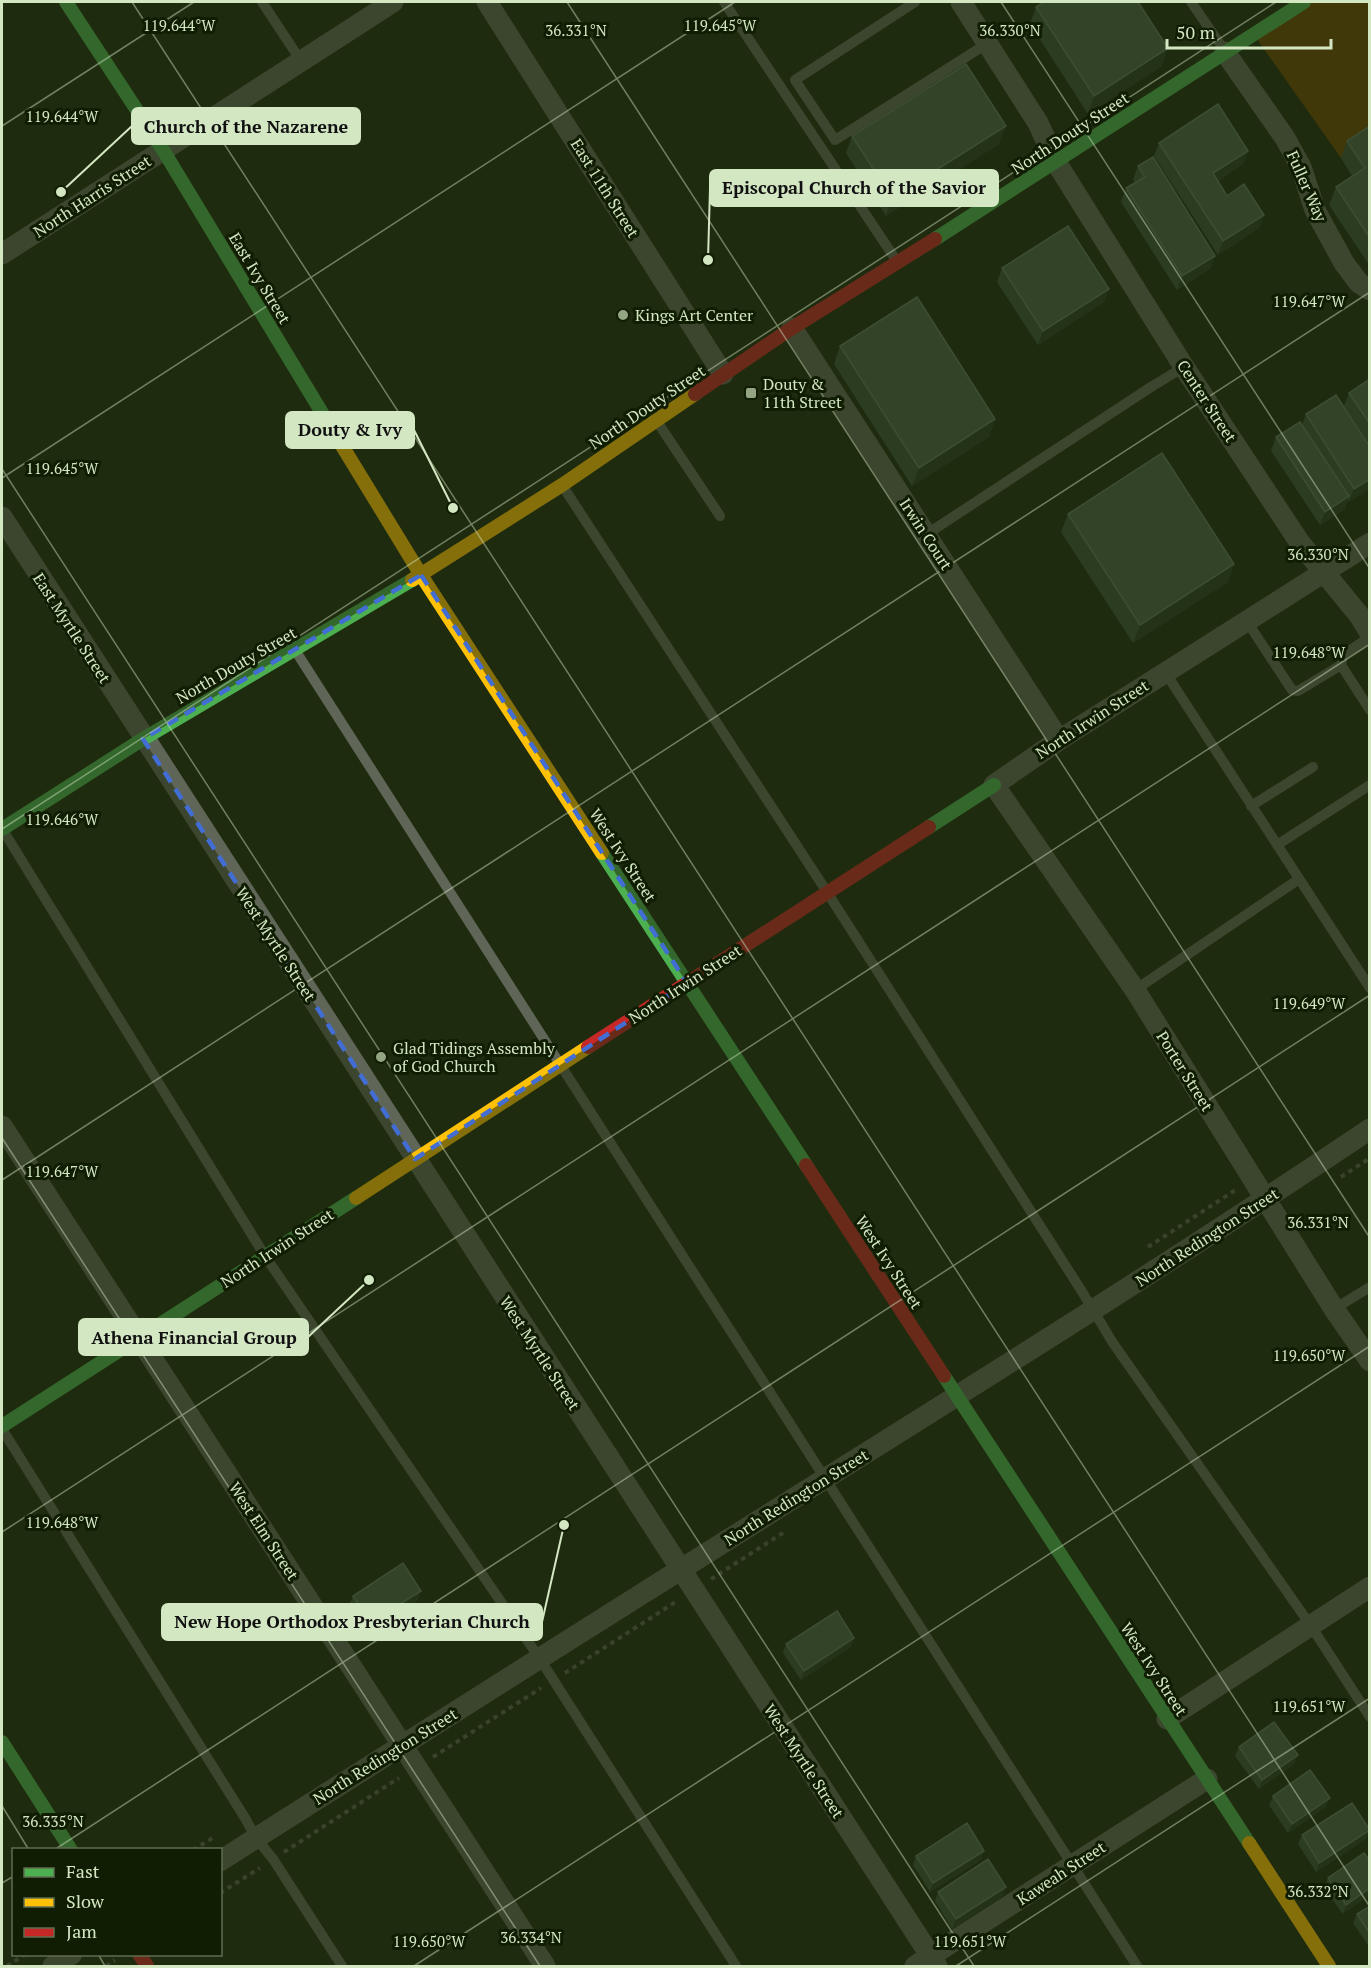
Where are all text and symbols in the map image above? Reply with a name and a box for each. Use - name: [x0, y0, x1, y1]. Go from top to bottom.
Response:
- scale bar: [1167, 12, 1330, 50]
- text: 119.644°W: [143, 15, 216, 35]
- text: 119.645°W: [684, 15, 757, 35]
- text: 36.331°N: [545, 20, 607, 40]
- text: 36.330°N: [979, 20, 1041, 40]
- text: 50 m: [1176, 20, 1216, 44]
- street label: North Douty Street: [1007, 87, 1133, 179]
- text: 119.644°W: [26, 106, 99, 126]
- callout: Church of the Nazarene: [132, 108, 360, 144]
- text: Church of the Nazarene: [144, 114, 349, 138]
- street label: East 11th Street: [566, 134, 644, 242]
- street label: Fuller Way: [1282, 147, 1333, 226]
- street label: North Harris Street: [29, 150, 155, 242]
- callout: Episcopal Church of the Savior: [710, 170, 998, 206]
- text: Episcopal Church of the Savior: [722, 175, 986, 199]
- street label: East Ivy Street: [224, 228, 296, 328]
- text: 119.647°W: [1273, 291, 1346, 311]
- place label: Kings Art Center: [635, 304, 754, 326]
- marker: Kings Art Center: [616, 308, 630, 322]
- street label: Center Street: [1172, 356, 1242, 447]
- street label: North Douty Street: [585, 360, 710, 454]
- place label: Douty & 11th Street: [763, 373, 842, 413]
- marker: Douty & 11th Street: [744, 386, 758, 400]
- callout: Douty & Ivy: [286, 412, 414, 448]
- text: Douty & Ivy: [298, 417, 402, 441]
- text: 119.645°W: [26, 458, 99, 478]
- street label: Irwin Court: [894, 494, 958, 574]
- text: 36.330°N: [1287, 544, 1349, 564]
- street label: East Myrtle Street: [28, 568, 116, 688]
- street label: North Douty Street: [172, 621, 300, 708]
- text: 119.648°W: [1273, 642, 1346, 662]
- street label: North Irwin Street: [1031, 674, 1153, 764]
- street label: West Ivy Street: [584, 804, 662, 906]
- text: 119.646°W: [26, 809, 99, 829]
- street label: West Myrtle Street: [231, 883, 321, 1005]
- street label: North Irwin Street: [624, 939, 746, 1029]
- text: 119.649°W: [1273, 993, 1346, 1013]
- street label: Porter Street: [1152, 1027, 1218, 1115]
- place label: Glad Tidings Assembly of God Church: [393, 1037, 556, 1077]
- marker: Glad Tidings Assembly of God Church: [374, 1050, 388, 1064]
- text: 119.647°W: [26, 1161, 99, 1181]
- street label: North Redington Street: [1131, 1182, 1283, 1292]
- street label: North Irwin Street: [216, 1203, 338, 1293]
- street label: West Ivy Street: [850, 1211, 928, 1313]
- text: 36.331°N: [1287, 1212, 1349, 1232]
- street label: West Myrtle Street: [495, 1292, 585, 1414]
- callout: Athena Financial Group: [79, 1319, 308, 1355]
- text: Athena Financial Group: [91, 1325, 297, 1349]
- text: 119.650°W: [1273, 1345, 1346, 1365]
- street label: North Redington Street: [720, 1444, 872, 1550]
- street label: West Elm Street: [224, 1478, 304, 1585]
- text: 119.648°W: [26, 1512, 99, 1532]
- callout: New Hope Orthodox Presbyterian Church: [162, 1604, 542, 1640]
- text: New Hope Orthodox Presbyterian Church: [174, 1609, 530, 1633]
- street label: West Ivy Street: [1115, 1618, 1193, 1720]
- text: 119.651°W: [1273, 1696, 1346, 1716]
- street label: West Myrtle Street: [759, 1700, 849, 1822]
- street label: North Redington Street: [309, 1703, 461, 1809]
- text: 36.335°N: [22, 1811, 84, 1831]
- street label: Kaweah Street: [1012, 1836, 1110, 1910]
- legend: [12, 1848, 222, 1956]
- text: Fast: [66, 1859, 100, 1883]
- text: 36.332°N: [1287, 1881, 1349, 1901]
- text: Slow: [66, 1889, 105, 1913]
- text: Jam: [66, 1919, 97, 1943]
- text: 36.334°N: [500, 1927, 562, 1947]
- text: 119.650°W: [393, 1931, 466, 1951]
- text: 119.651°W: [934, 1931, 1007, 1951]

